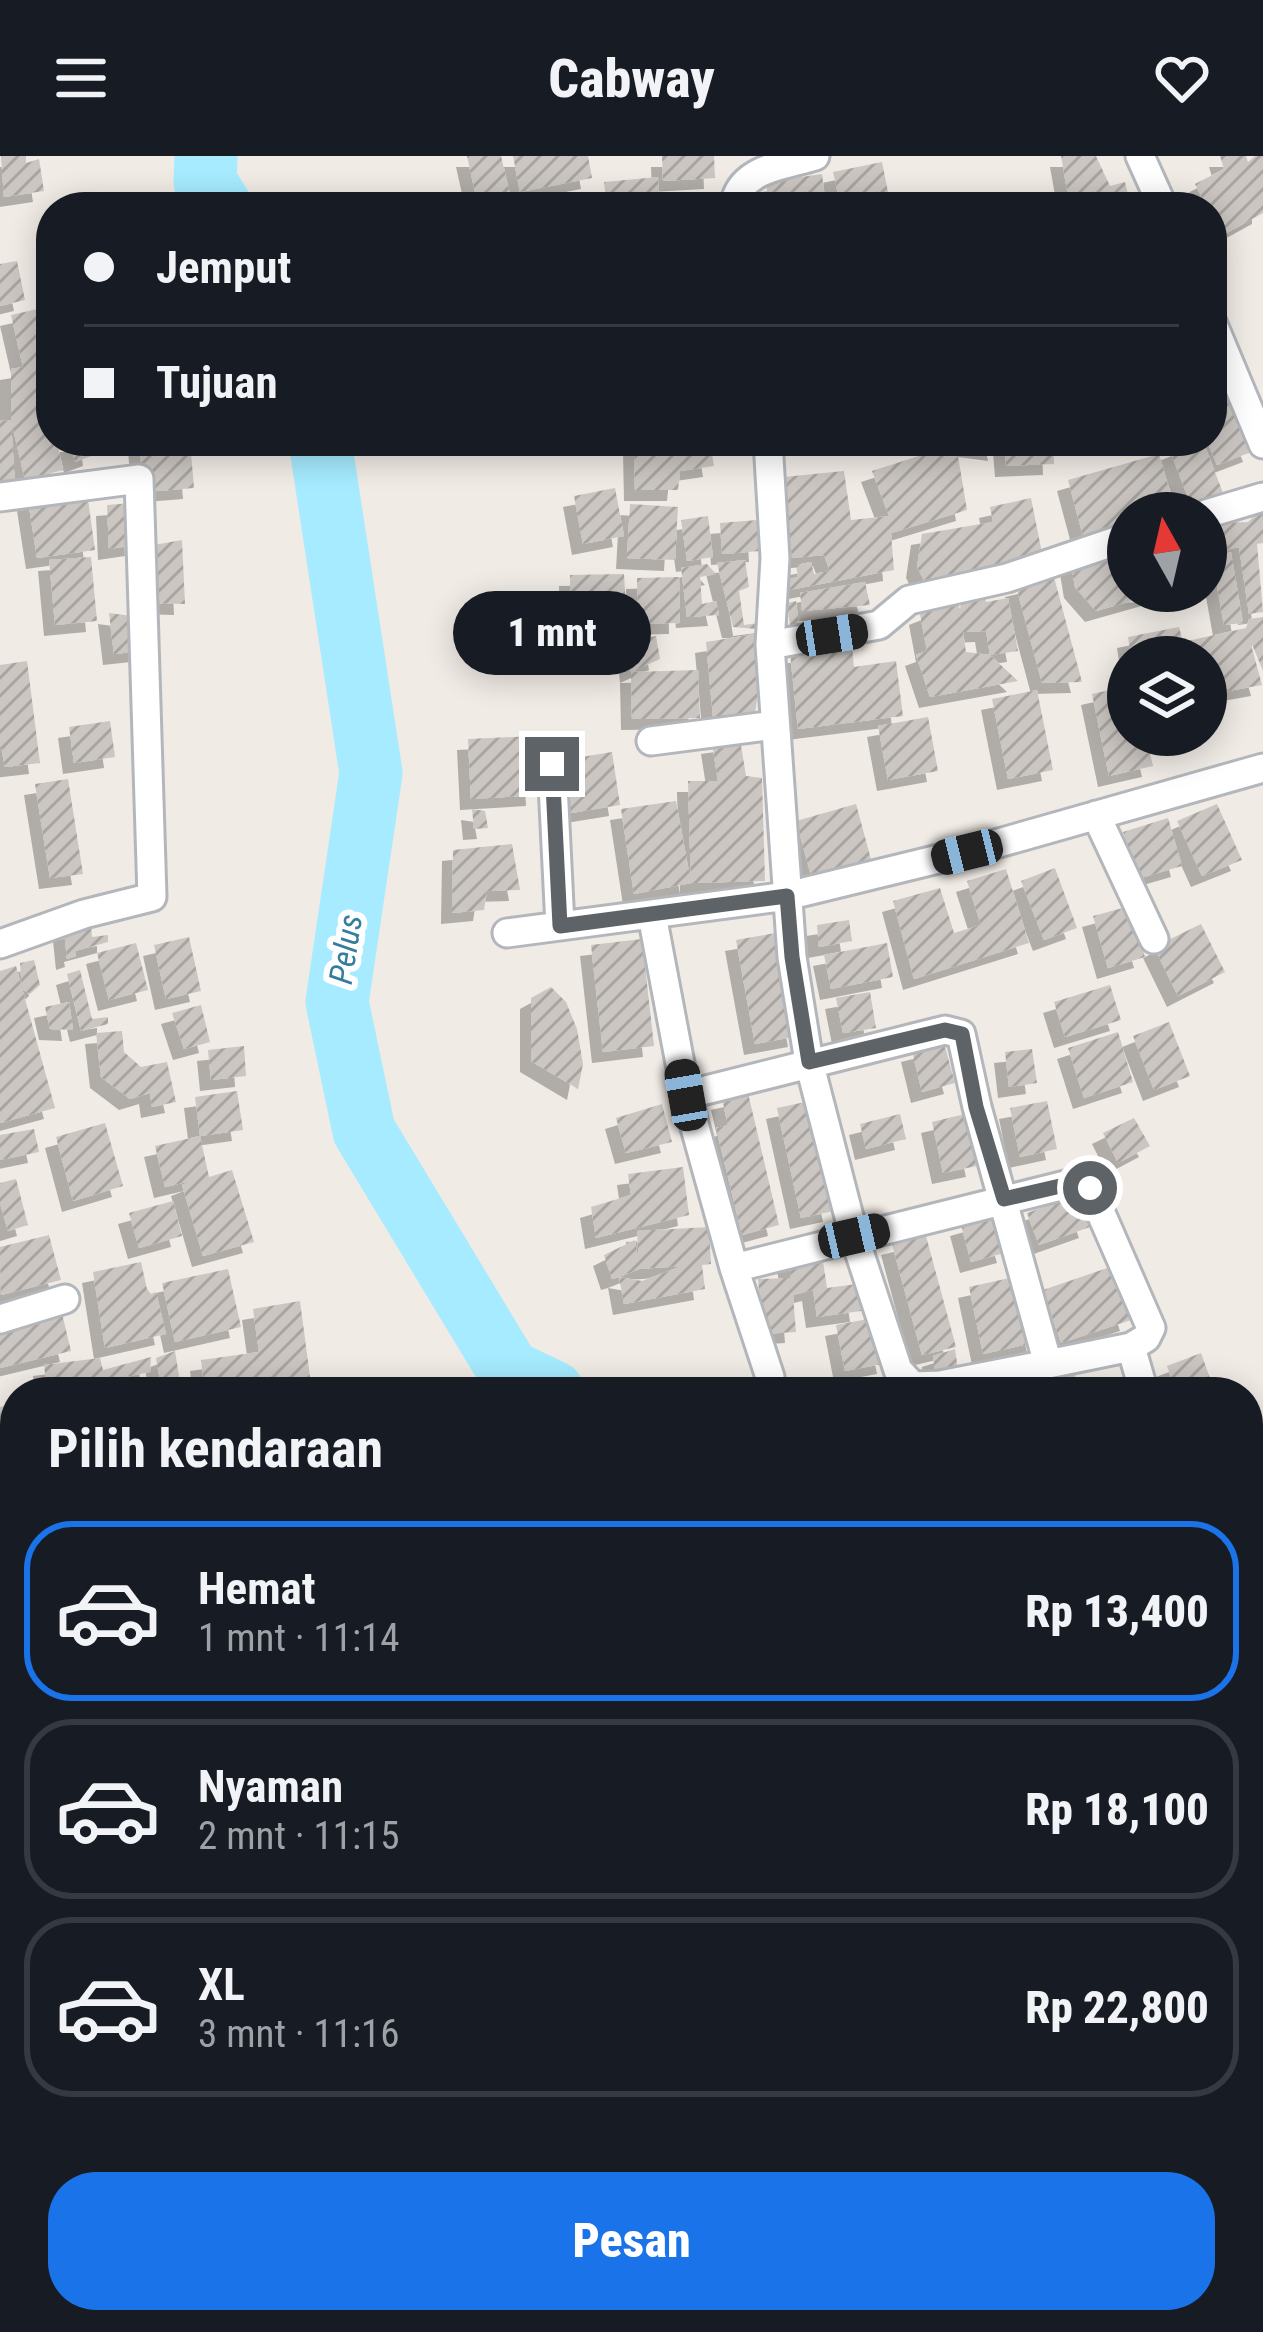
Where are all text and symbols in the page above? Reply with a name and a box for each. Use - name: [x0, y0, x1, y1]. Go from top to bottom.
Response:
- icon: menu: [48, 45, 114, 111]
- icon: heart: [1149, 45, 1215, 111]
- text: Cabway: [548, 47, 715, 110]
- text: Jemput: [156, 241, 291, 294]
- text: Tujuan: [156, 356, 278, 409]
- north arrow: [1107, 492, 1227, 612]
- map controls: [1107, 492, 1227, 756]
- callout: 1 mnt: [453, 590, 651, 674]
- text: 1 mnt: [507, 610, 597, 656]
- car: [794, 612, 870, 658]
- button: layers: [1107, 636, 1227, 756]
- route end: [525, 737, 579, 791]
- car: [928, 826, 1006, 878]
- water label: Pelus: [321, 911, 370, 987]
- car: [662, 1056, 710, 1134]
- route start: [1063, 1161, 1117, 1215]
- car: [815, 1210, 893, 1262]
- text: Pilih kendaraan: [48, 1417, 383, 1480]
- icon: car: [54, 1557, 162, 1665]
- text: Hemat: [198, 1562, 316, 1615]
- text: Rp 13,400: [1025, 1585, 1209, 1638]
- text: 1 mnt · 11:14: [198, 1615, 400, 1661]
- icon: car: [54, 1755, 162, 1863]
- text: Nyaman: [198, 1760, 343, 1813]
- text: Rp 18,100: [1025, 1783, 1209, 1836]
- text: 2 mnt · 11:15: [198, 1813, 400, 1859]
- icon: car: [54, 1953, 162, 2061]
- text: XL: [198, 1958, 245, 2011]
- text: Rp 22,800: [1025, 1981, 1209, 2034]
- text: 3 mnt · 11:16: [198, 2011, 400, 2057]
- button: Pesan: [48, 2172, 1215, 2310]

